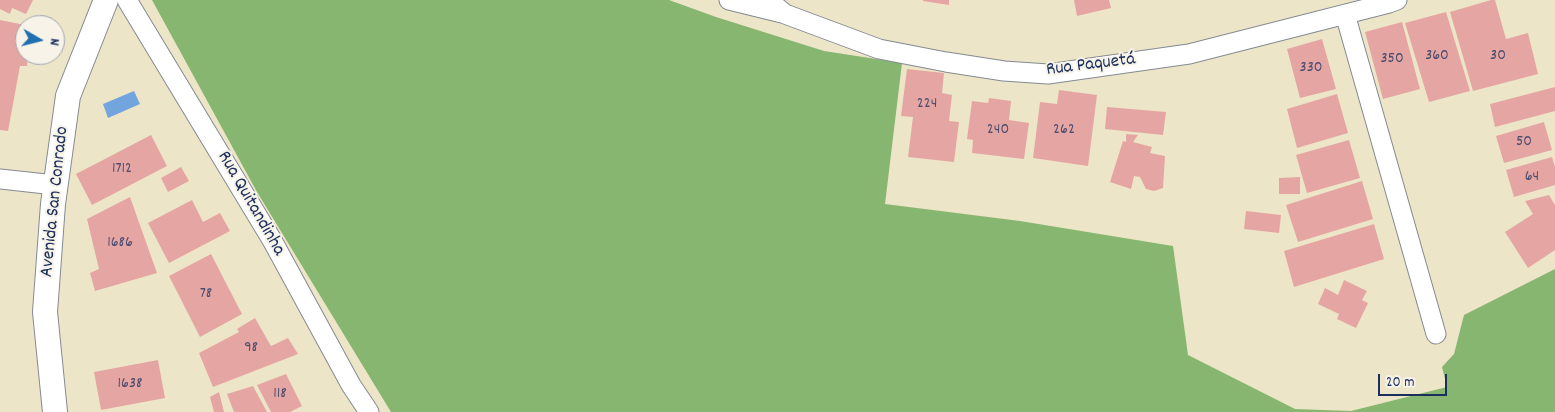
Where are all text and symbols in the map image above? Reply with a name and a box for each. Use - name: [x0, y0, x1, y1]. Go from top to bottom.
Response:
- north arrow: [15, 15, 65, 65]
- text: N: [43, 37, 64, 47]
- house number: 360: [1425, 47, 1449, 67]
- house number: 30: [1490, 47, 1506, 67]
- street label: Rua Paquetá: [1045, 49, 1137, 83]
- house number: 350: [1380, 50, 1404, 70]
- house number: 330: [1300, 59, 1322, 79]
- house number: 224: [917, 95, 937, 115]
- house number: 240: [987, 121, 1009, 141]
- house number: 262: [1053, 121, 1075, 141]
- street label: Avenida San Conrado: [37, 125, 75, 279]
- house number: 50: [1516, 133, 1532, 153]
- street label: Rua Quitandinha: [211, 148, 289, 260]
- house number: 1712: [112, 160, 132, 180]
- house number: 64: [1525, 168, 1539, 188]
- house number: 1686: [107, 234, 133, 254]
- house number: 78: [200, 285, 212, 305]
- house number: 98: [244, 339, 258, 359]
- scale bar: [1380, 364, 1449, 396]
- text: 20 m: [1386, 372, 1414, 394]
- house number: 1638: [118, 375, 142, 395]
- house number: 118: [273, 385, 287, 405]

